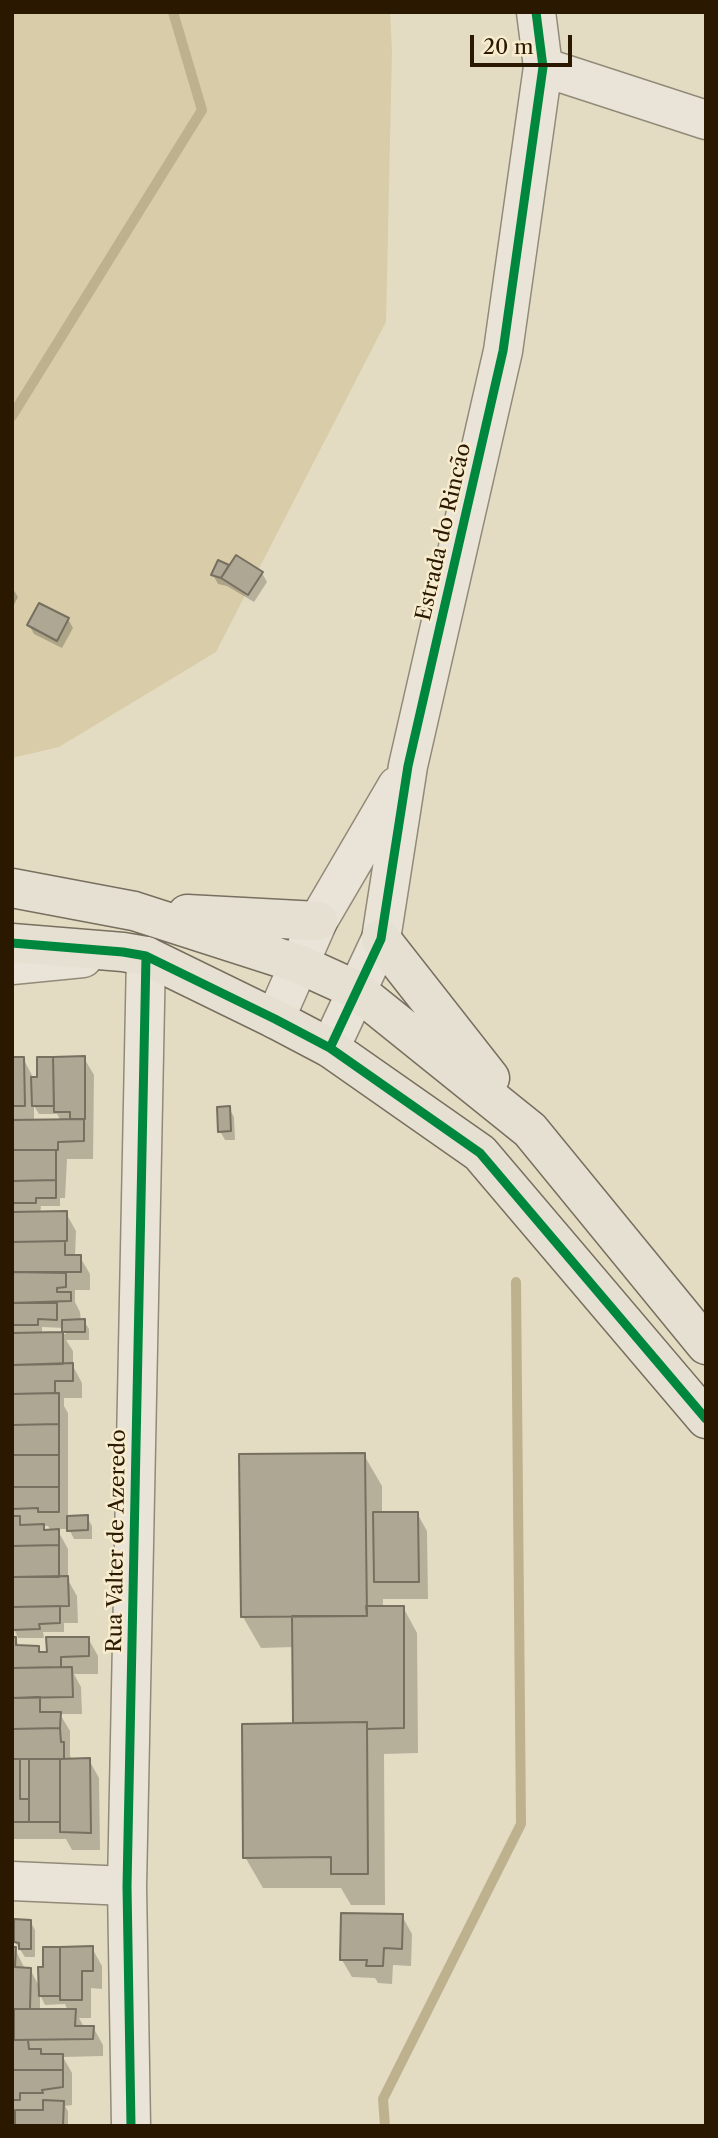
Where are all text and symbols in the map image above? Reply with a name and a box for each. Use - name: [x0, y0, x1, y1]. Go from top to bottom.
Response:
- scale bar: [473, 21, 574, 65]
- text: 20 m: [483, 34, 534, 59]
- street label: Estrada do Rincão: [411, 441, 477, 623]
- street label: Rua Valter de Azeredo: [102, 1429, 132, 1653]

